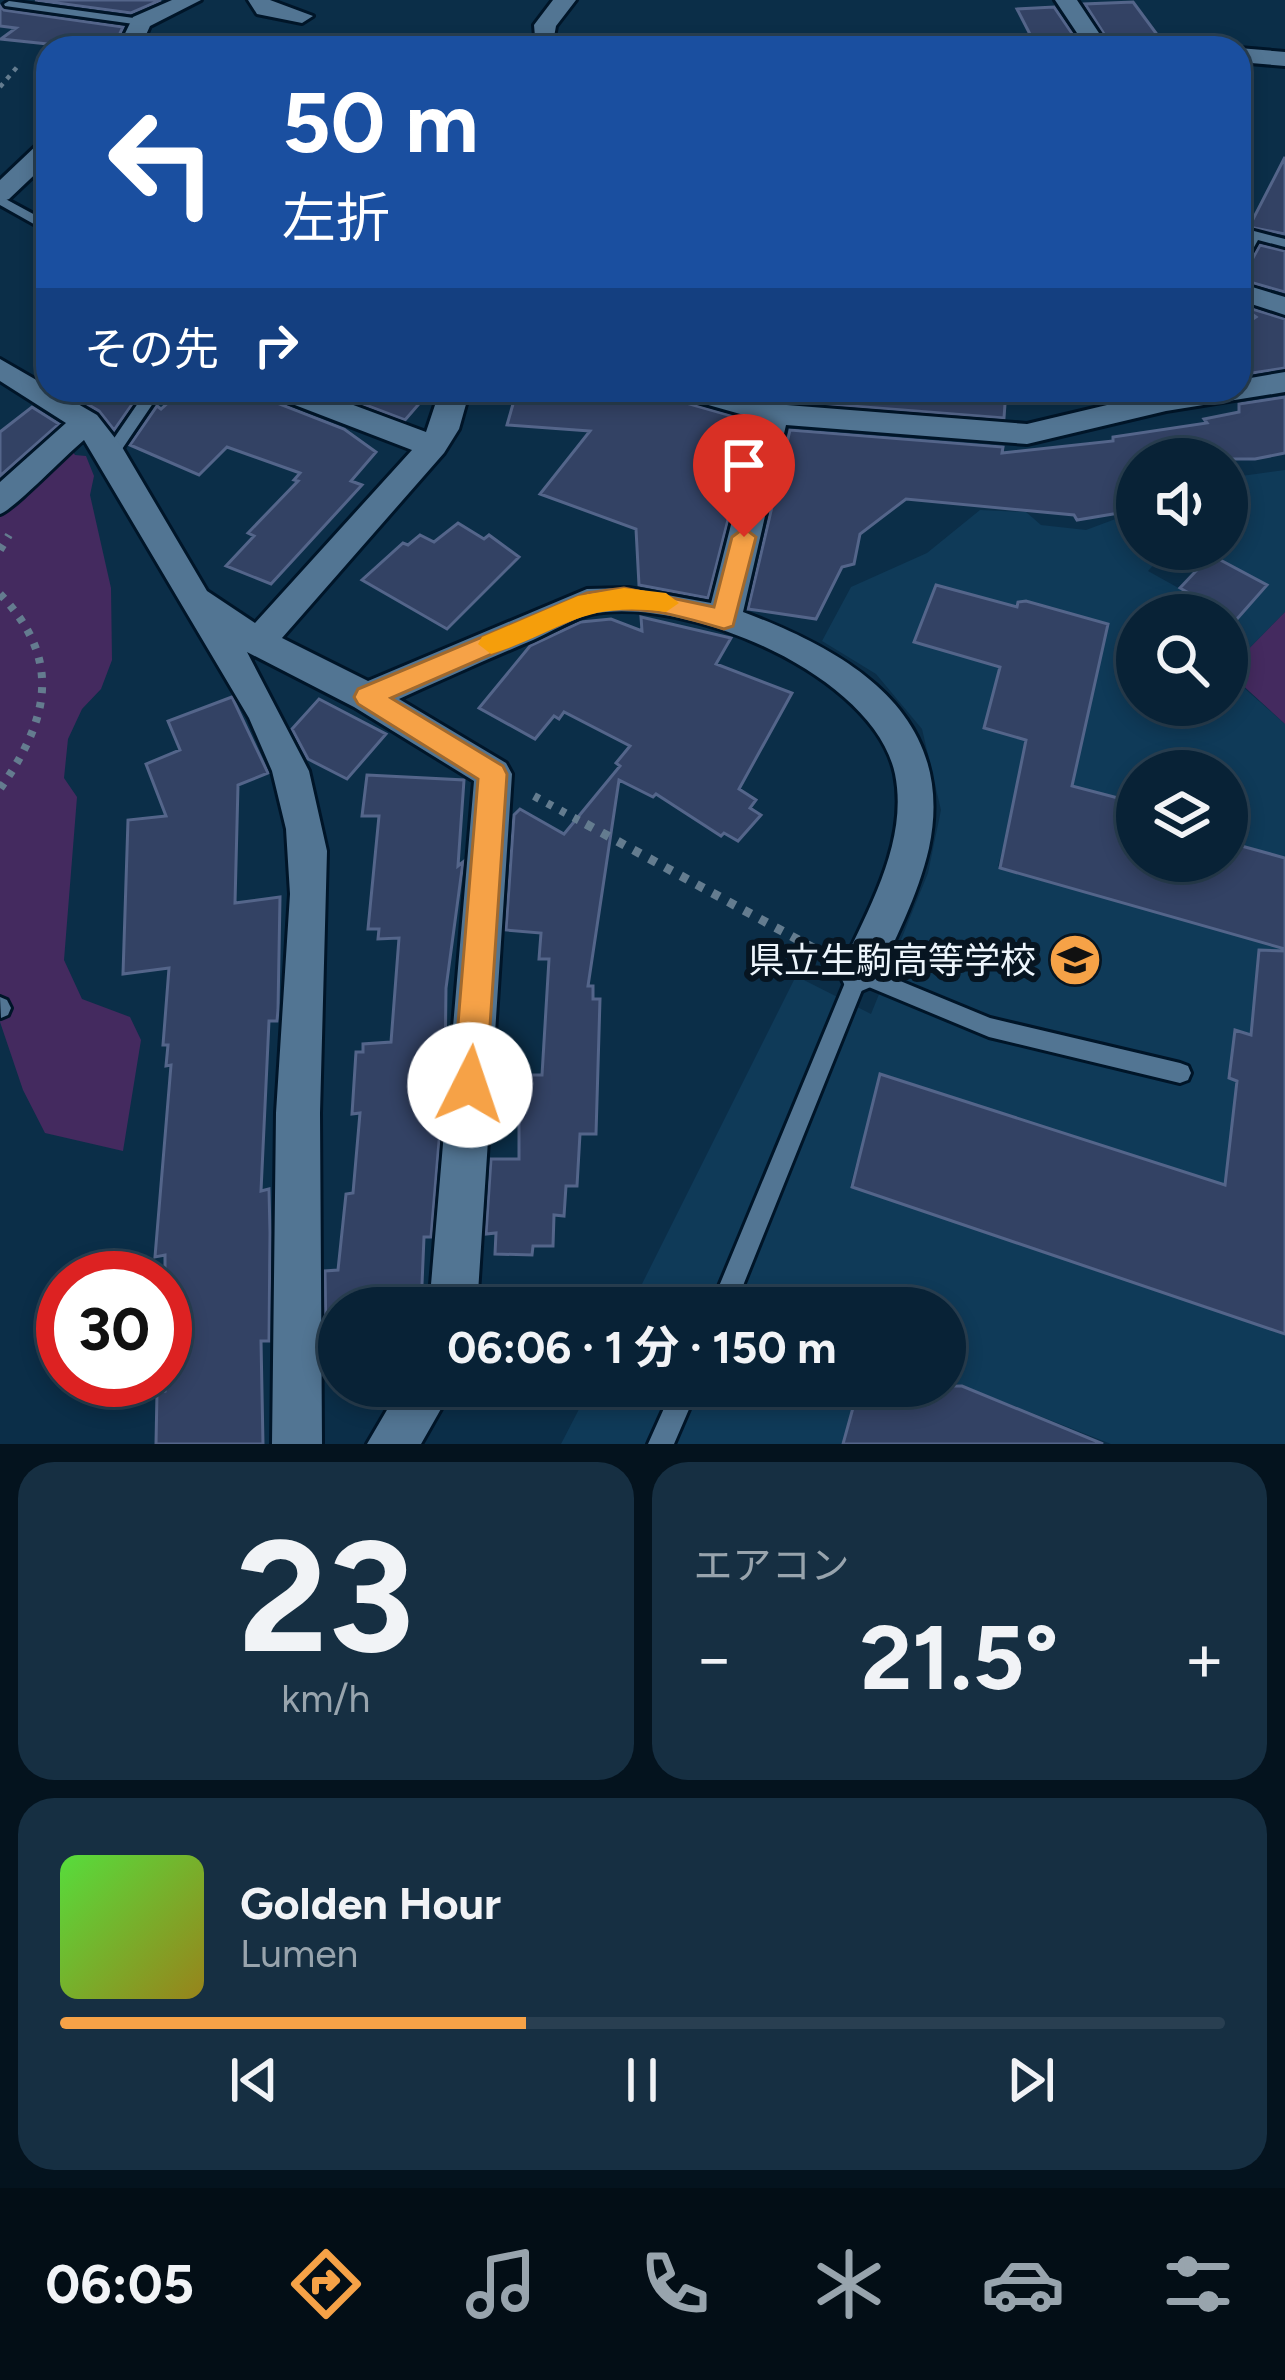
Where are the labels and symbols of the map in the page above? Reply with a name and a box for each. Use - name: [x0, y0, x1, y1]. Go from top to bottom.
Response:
- pin: [693, 414, 795, 537]
- school or university icon: 県立生駒高等学校: [1047, 932, 1103, 988]
- place label: 県立生駒高等学校: [748, 939, 1036, 982]
- position arrow: [407, 1022, 533, 1148]
- speed limit sign: 30: [36, 1251, 192, 1407]

